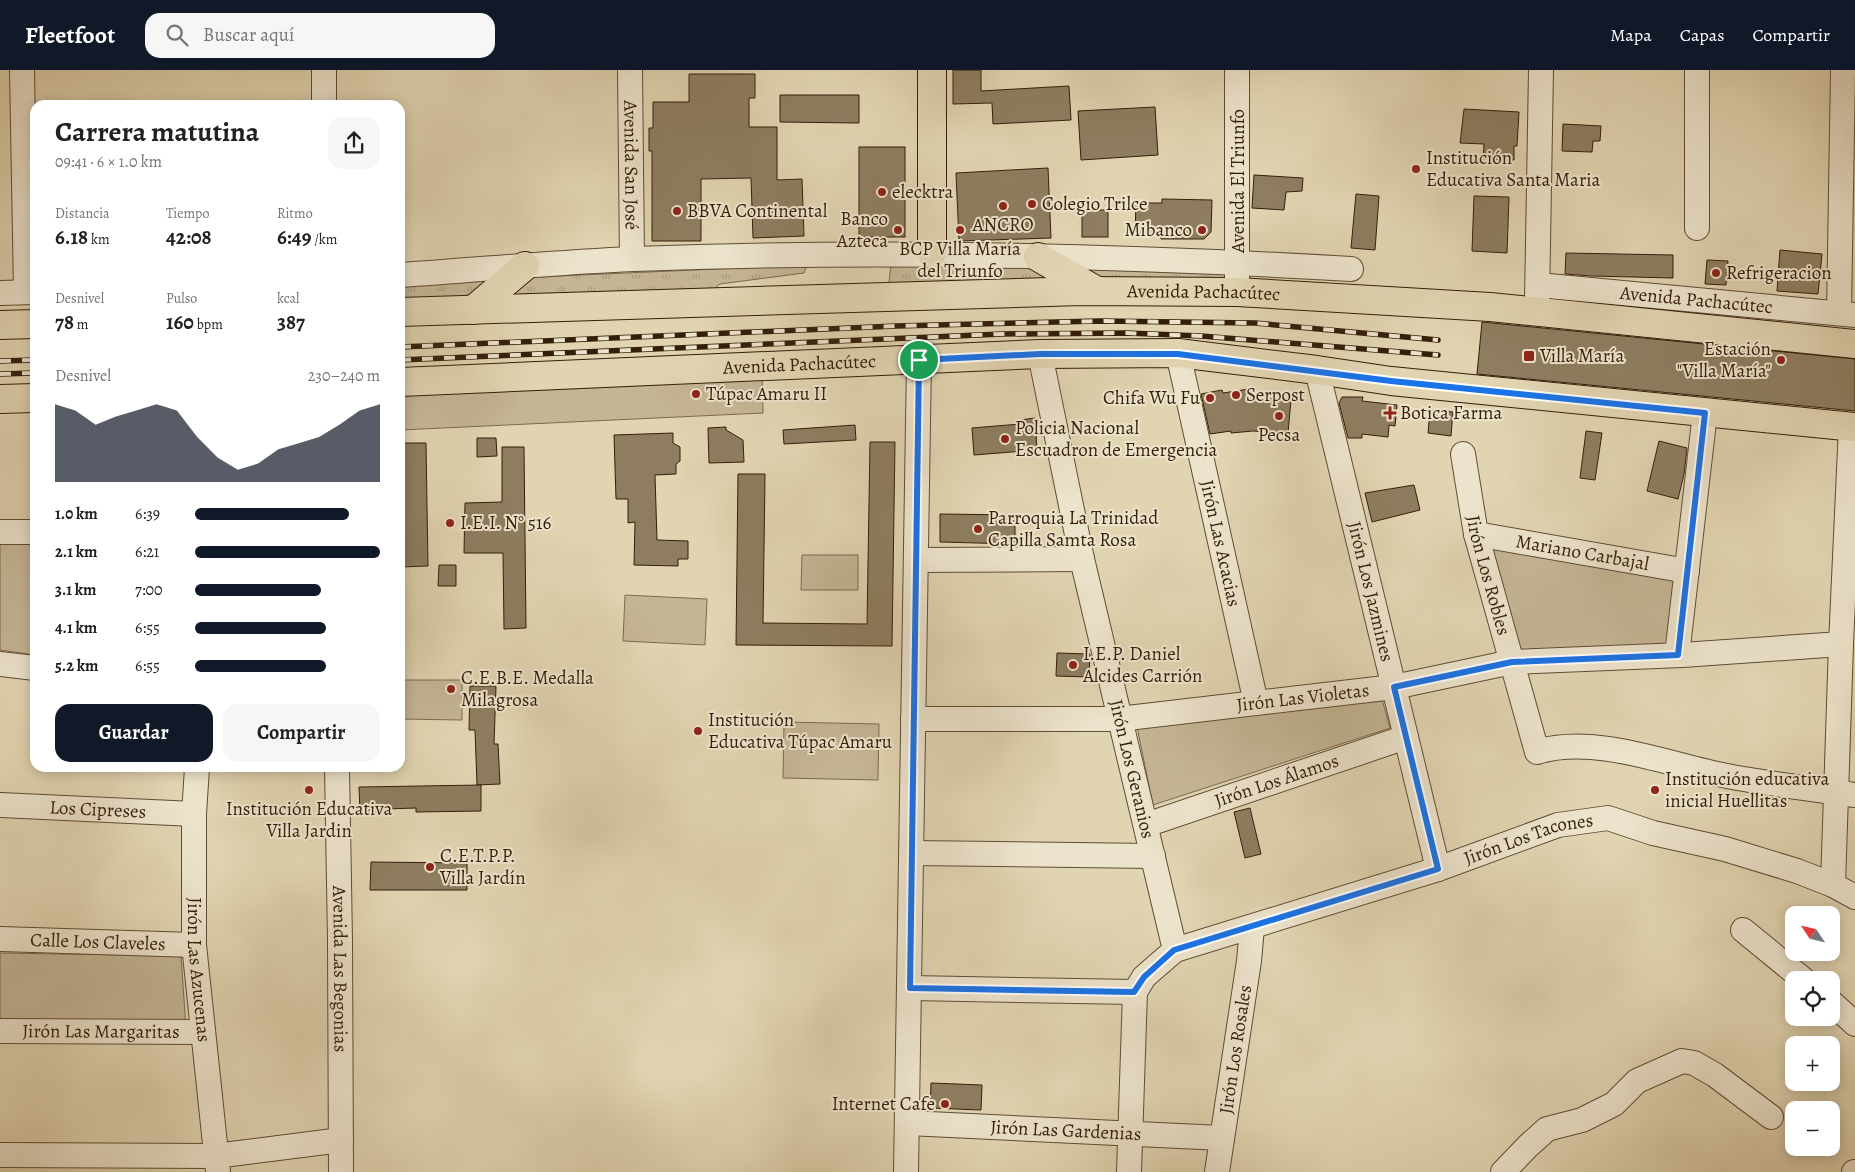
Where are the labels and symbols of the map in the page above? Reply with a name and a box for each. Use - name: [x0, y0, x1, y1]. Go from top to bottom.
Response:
- street label: Avenida San José: [617, 99, 645, 230]
- street label: Avenida El Triunfo: [1225, 109, 1251, 254]
- place label: Institución Educativa Santa Maria: [1426, 145, 1601, 193]
- marker: Institución Educativa Santa Maria: [1410, 163, 1422, 175]
- place label: elecktra: [892, 179, 954, 205]
- marker: elecktra: [876, 186, 888, 198]
- place label: Colegio Trilce: [1042, 191, 1147, 217]
- place label: BBVA Continental: [687, 198, 828, 224]
- marker: Colegio Trilce: [1026, 198, 1038, 210]
- marker: ANCRO: [997, 200, 1009, 212]
- marker: BBVA Continental: [671, 205, 683, 217]
- place label: Banco Azteca: [836, 206, 888, 254]
- place label: ANCRO: [971, 212, 1034, 238]
- place label: Mibanco: [1125, 217, 1192, 243]
- marker: Banco Azteca: [892, 224, 904, 236]
- marker: BCP Villa María del Triunfo: [954, 224, 966, 236]
- marker: Mibanco: [1196, 224, 1208, 236]
- place label: BCP Villa María del Triunfo: [899, 236, 1021, 284]
- place label: Refrigeracion: [1726, 260, 1832, 286]
- marker: Refrigeracion: [1710, 267, 1722, 279]
- street label: Avenida Pachacútec: [1126, 278, 1281, 308]
- street label: Avenida Pachacútec: [1618, 280, 1774, 320]
- place label: Estación "Villa María": [1677, 336, 1771, 384]
- pin: [898, 339, 940, 381]
- place label: Villa María: [1539, 343, 1624, 369]
- street label: Avenida Pachacútec: [722, 348, 877, 381]
- marker: Villa María: [1522, 349, 1536, 363]
- marker: Estación "Villa María": [1775, 354, 1787, 366]
- place label: Túpac Amaru II: [706, 381, 827, 407]
- place label: Serpost: [1246, 382, 1305, 408]
- place label: Chifa Wu Fu: [1103, 385, 1201, 411]
- marker: Túpac Amaru II: [690, 388, 702, 400]
- marker: Serpost: [1230, 389, 1242, 401]
- marker: Chifa Wu Fu: [1204, 392, 1216, 404]
- place label: Botica Farma: [1400, 400, 1503, 426]
- marker: Botica Farma: [1384, 407, 1396, 419]
- marker: Pecsa: [1273, 410, 1285, 422]
- place label: Policia Nacional Escuadron de Emergencia: [1015, 415, 1218, 463]
- place label: Pecsa: [1258, 422, 1300, 448]
- marker: Policia Nacional Escuadron de Emergencia: [999, 433, 1011, 445]
- street label: Jirón Las Acacias: [1194, 477, 1247, 609]
- place label: Parroquia La Trinidad Capilla Samta Rosa: [988, 505, 1159, 553]
- place label: I.E.I. N° 516: [460, 510, 551, 536]
- street label: Jirón Los Robles: [1460, 513, 1517, 638]
- marker: I.E.I. N° 516: [444, 517, 456, 529]
- street label: Jirón Los Jazmines: [1341, 519, 1400, 664]
- marker: Parroquia La Trinidad Capilla Samta Rosa: [972, 523, 984, 535]
- street label: Mariano Carbajal: [1514, 528, 1651, 577]
- place label: I.E.P. Daniel Alcides Carrión: [1082, 641, 1202, 689]
- marker: I.E.P. Daniel Alcides Carrión: [1067, 659, 1079, 671]
- place label: C.E.B.E. Medalla Milagrosa: [461, 665, 594, 713]
- street label: Jirón Las Violetas: [1235, 677, 1371, 718]
- marker: C.E.B.E. Medalla Milagrosa: [445, 683, 457, 695]
- street label: Jirón Los Geranios: [1103, 697, 1161, 841]
- place label: Institución Educativa Túpac Amaru: [708, 707, 893, 755]
- marker: Institución Educativa Túpac Amaru: [692, 725, 704, 737]
- street label: Jirón Los Álamos: [1211, 748, 1342, 814]
- place label: Institución educativa inicial Huellitas: [1665, 766, 1829, 814]
- marker: Institución Educativa Villa Jardin: [303, 784, 315, 796]
- marker: Institución educativa inicial Huellitas: [1649, 784, 1661, 796]
- street label: Los Cipreses: [49, 794, 147, 825]
- place label: Institución Educativa Villa Jardin: [226, 796, 392, 844]
- street label: Jirón Los Tacones: [1460, 807, 1595, 871]
- place label: C.E.T.P.P. Villa Jardín: [439, 843, 526, 891]
- marker: C.E.T.P.P. Villa Jardín: [424, 861, 436, 873]
- street label: Avenida Las Begonias: [326, 884, 353, 1052]
- street label: Jirón Las Azucenas: [181, 897, 217, 1043]
- north arrow: [1785, 906, 1840, 961]
- street label: Calle Los Claveles: [30, 927, 166, 957]
- street label: Jirón Los Rosales: [1213, 983, 1258, 1116]
- street label: Jirón Las Margaritas: [22, 1018, 180, 1045]
- place label: Internet Cafe: [832, 1091, 935, 1117]
- marker: Internet Cafe: [939, 1098, 951, 1110]
- street label: Jirón Las Gardenias: [990, 1114, 1142, 1147]

